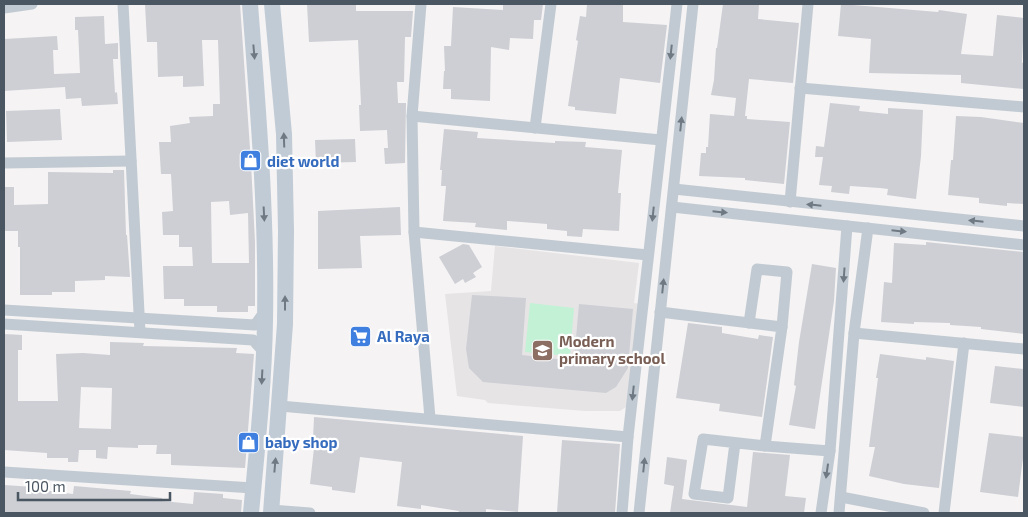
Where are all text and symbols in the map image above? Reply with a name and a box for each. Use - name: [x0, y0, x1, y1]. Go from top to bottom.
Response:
- one-way arrow: [667, 44, 675, 60]
- one-way arrow: [250, 45, 258, 61]
- one-way arrow: [677, 116, 685, 132]
- one-way arrow: [280, 132, 288, 148]
- shop icon: diet world: [239, 149, 263, 173]
- place label: diet world: [267, 152, 340, 170]
- one-way arrow: [806, 201, 822, 209]
- one-way arrow: [649, 206, 657, 222]
- one-way arrow: [261, 207, 269, 223]
- one-way arrow: [712, 208, 728, 216]
- one-way arrow: [967, 217, 983, 225]
- one-way arrow: [891, 227, 907, 235]
- one-way arrow: [839, 267, 847, 283]
- one-way arrow: [659, 278, 667, 294]
- one-way arrow: [281, 294, 289, 310]
- supermarket icon: Al Raya: [349, 324, 373, 348]
- place label: Al Raya: [377, 327, 430, 346]
- place label: Modern primary school: [559, 332, 665, 368]
- school or university icon: Modern primary school: [531, 338, 555, 362]
- one-way arrow: [258, 369, 266, 385]
- one-way arrow: [629, 385, 637, 401]
- shop icon: baby shop: [237, 430, 261, 454]
- place label: baby shop: [265, 433, 338, 452]
- one-way arrow: [271, 456, 279, 472]
- one-way arrow: [640, 456, 648, 472]
- one-way arrow: [823, 464, 831, 480]
- scale bar: [18, 470, 170, 502]
- text: 100 m: [25, 477, 66, 495]

